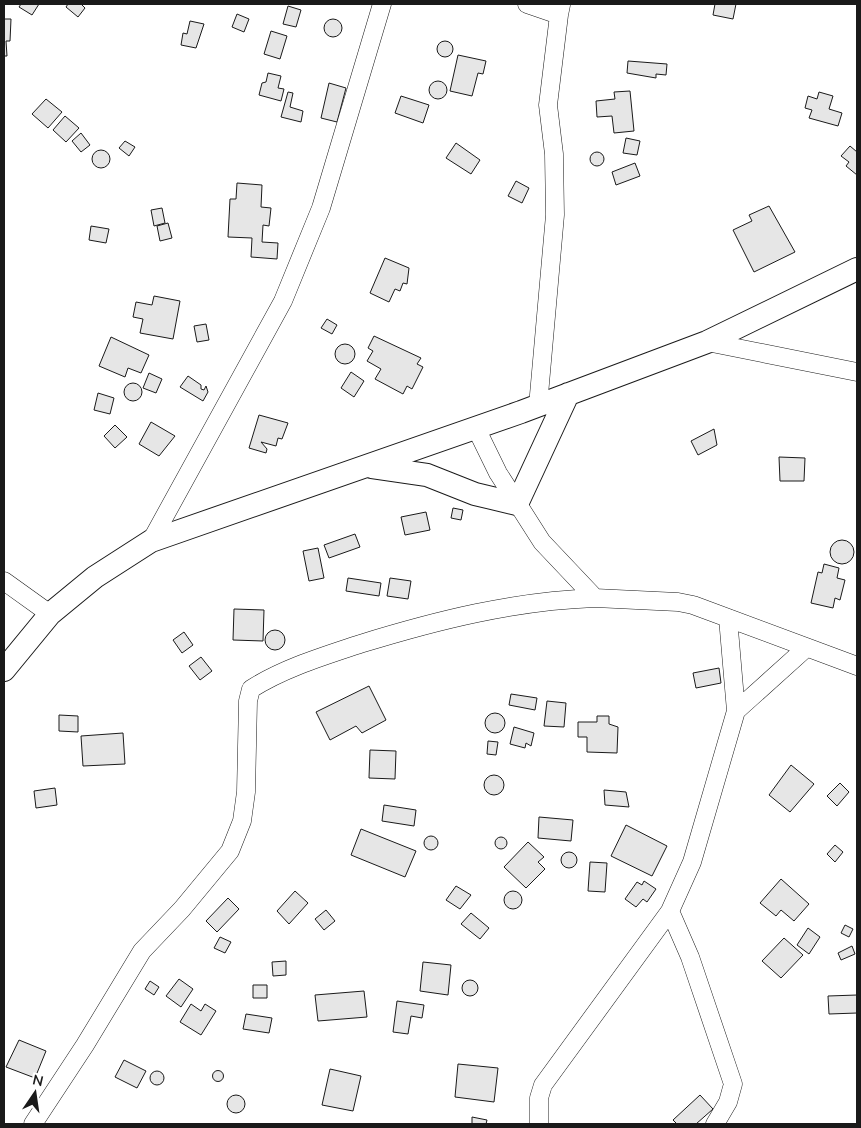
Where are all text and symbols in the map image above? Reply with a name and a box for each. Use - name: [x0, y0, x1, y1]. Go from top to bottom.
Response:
- north arrow: [10, 1068, 60, 1118]
- text: N: [31, 1070, 45, 1090]

